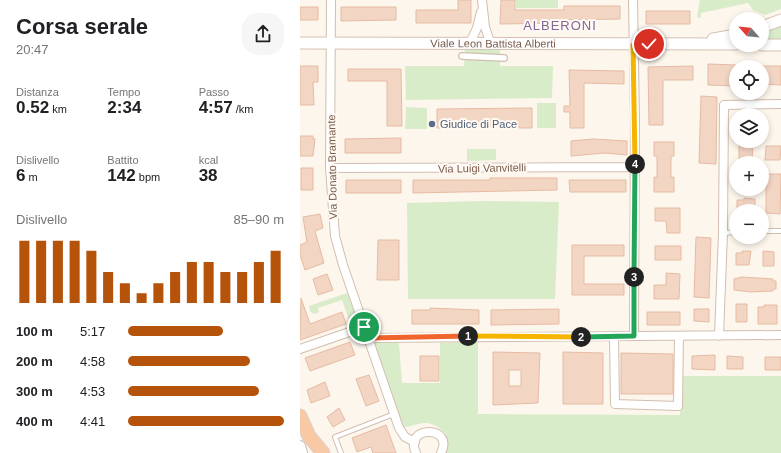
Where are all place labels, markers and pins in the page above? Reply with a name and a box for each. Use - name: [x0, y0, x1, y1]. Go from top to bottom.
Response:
- pin: [632, 27, 666, 61]
- place label: Giudice di Pace: [440, 118, 517, 130]
- marker: Giudice di Pace: [427, 119, 437, 129]
- pin: 4: [625, 154, 645, 174]
- pin: 3: [624, 267, 644, 287]
- pin: [347, 310, 381, 344]
- pin: 1: [458, 326, 478, 346]
- pin: 2: [571, 327, 591, 347]

